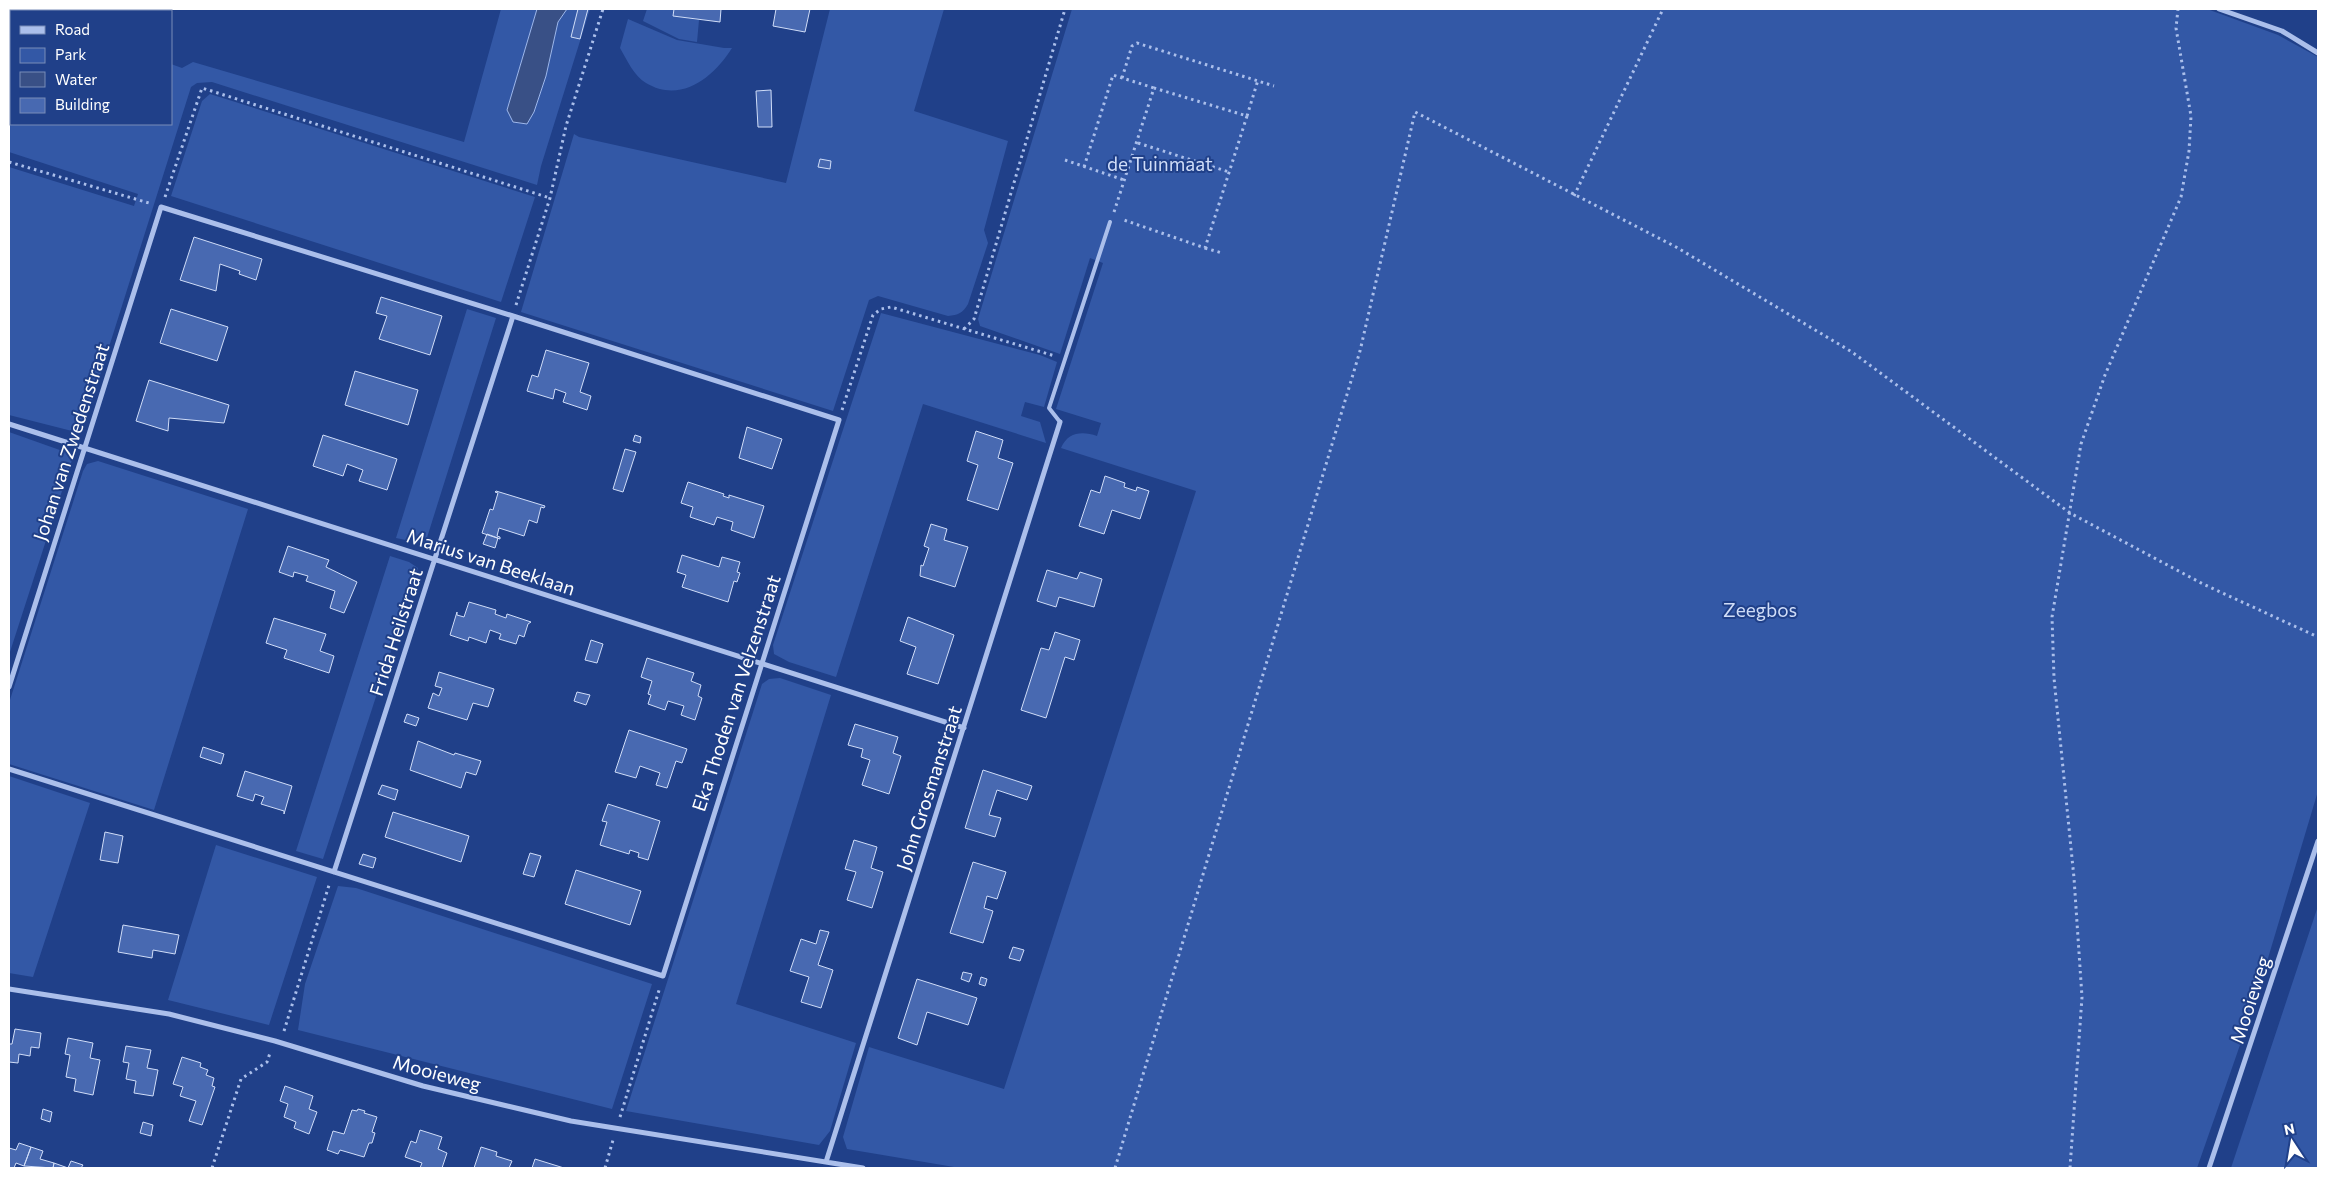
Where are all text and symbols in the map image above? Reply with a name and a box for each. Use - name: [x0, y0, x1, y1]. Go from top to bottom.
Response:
- legend: [10, 10, 172, 125]
- text: Road: [55, 20, 90, 38]
- text: Park: [55, 45, 86, 63]
- text: Water: [55, 70, 97, 88]
- text: Building: [55, 95, 110, 113]
- park label: de Tuinmaat: [1107, 152, 1213, 175]
- street label: Johan van Zwedenstraat: [28, 340, 113, 544]
- street label: Marius van Beeklaan: [404, 523, 578, 600]
- street label: Frida Heilstraat: [364, 565, 427, 699]
- street label: Eka Thoden van Velzenstraat: [686, 571, 785, 814]
- park label: Zeegbos: [1723, 598, 1797, 621]
- street label: John Grosmanstraat: [891, 702, 966, 873]
- street label: Mooieweg: [2225, 953, 2274, 1047]
- street label: Mooieweg: [390, 1050, 484, 1095]
- north arrow: [2267, 1117, 2317, 1167]
- text: N: [2282, 1119, 2296, 1138]

